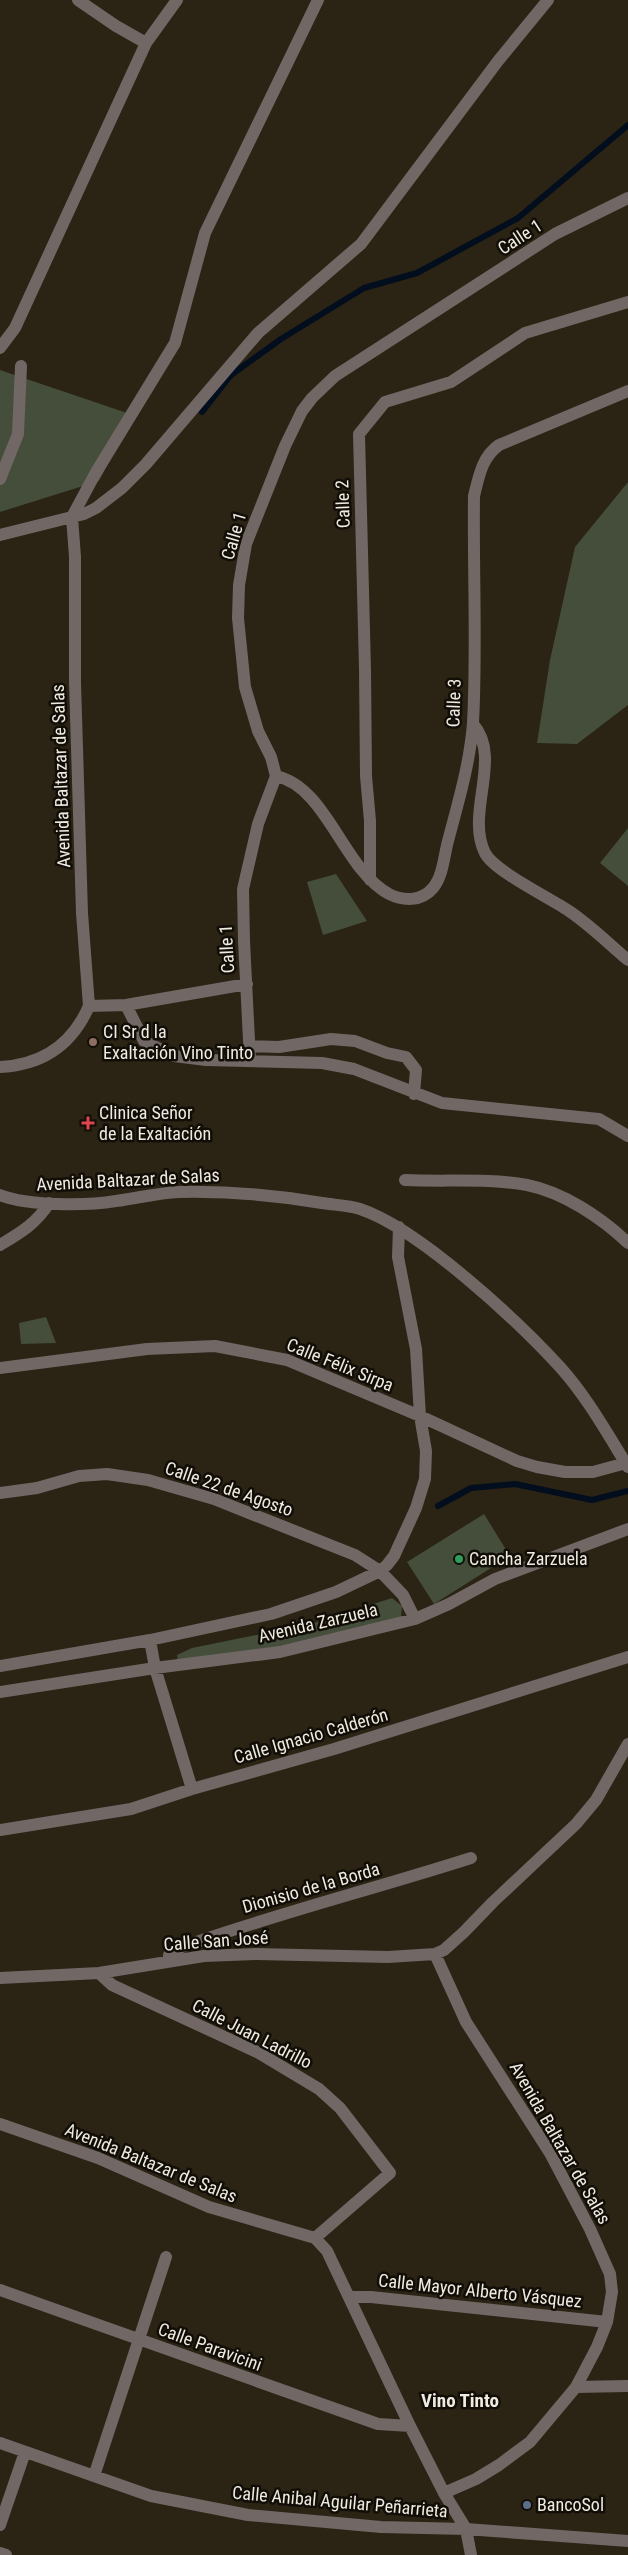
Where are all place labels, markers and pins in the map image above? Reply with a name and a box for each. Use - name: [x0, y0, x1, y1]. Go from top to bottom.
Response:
- place label: CI Sr d la Exaltación Vino Tinto: [103, 1021, 253, 1063]
- marker: CI Sr d la Exaltación Vino Tinto: [87, 1036, 99, 1048]
- place label: Clinica Señor de la Exaltación: [99, 1102, 211, 1144]
- marker: Clinica Señor de la Exaltación: [81, 1116, 95, 1130]
- place label: Cancha Zarzuela: [469, 1548, 588, 1569]
- marker: Cancha Zarzuela: [453, 1553, 465, 1565]
- place label: BancoSol: [537, 2494, 604, 2515]
- marker: BancoSol: [521, 2499, 533, 2511]

